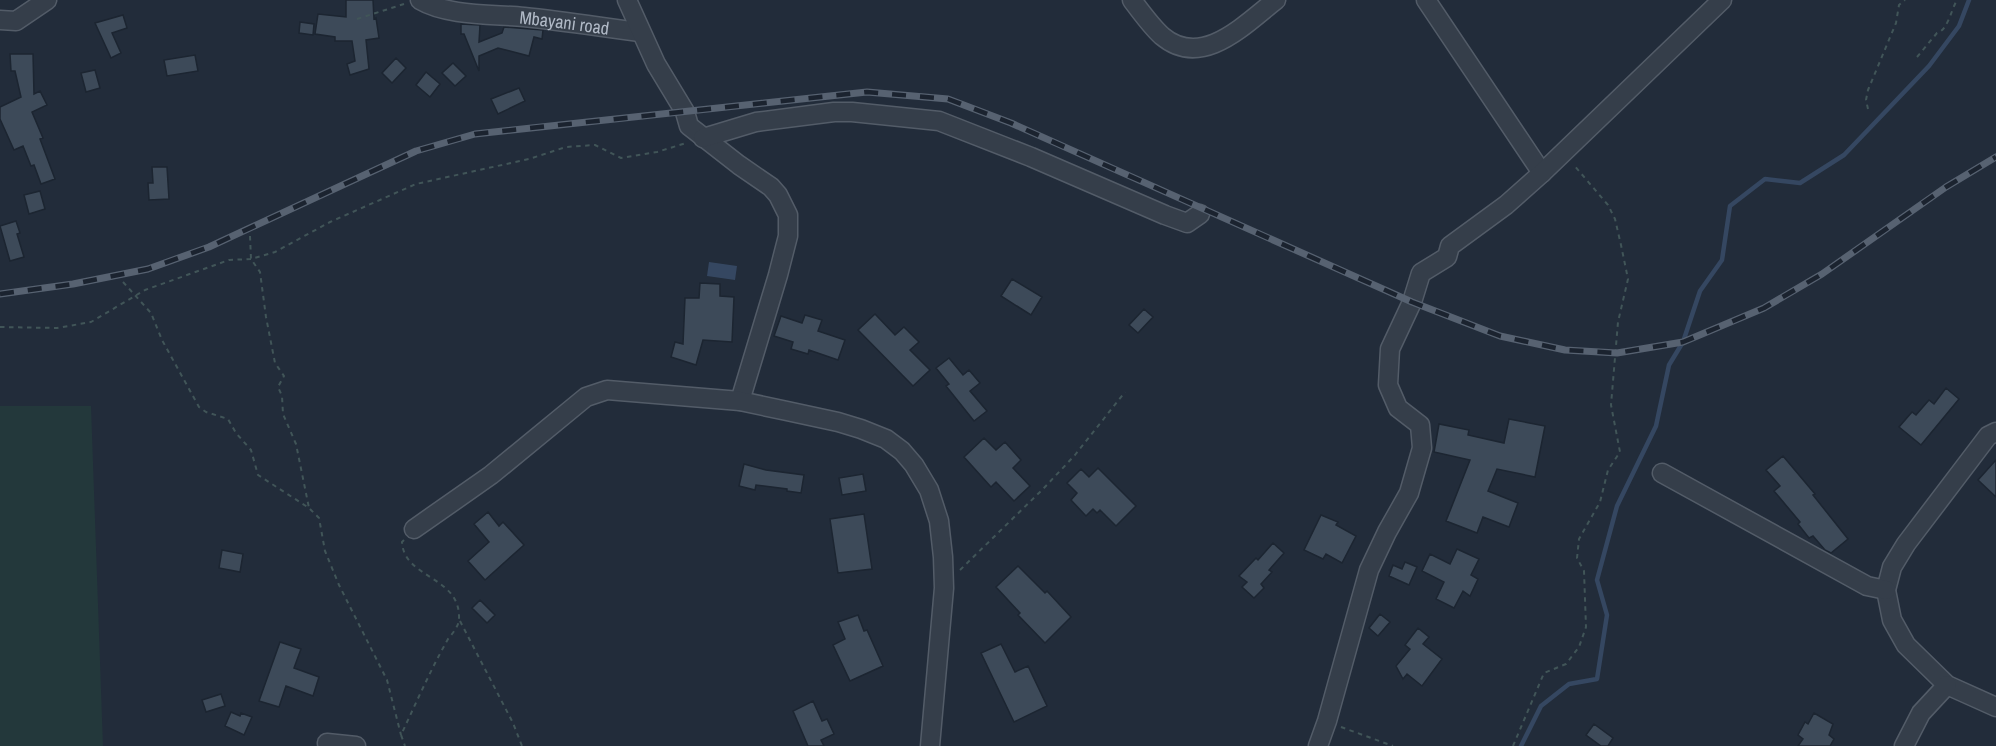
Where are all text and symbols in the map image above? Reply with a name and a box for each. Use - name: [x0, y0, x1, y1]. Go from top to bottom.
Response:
- street label: Mbayani road: [518, 4, 611, 40]

